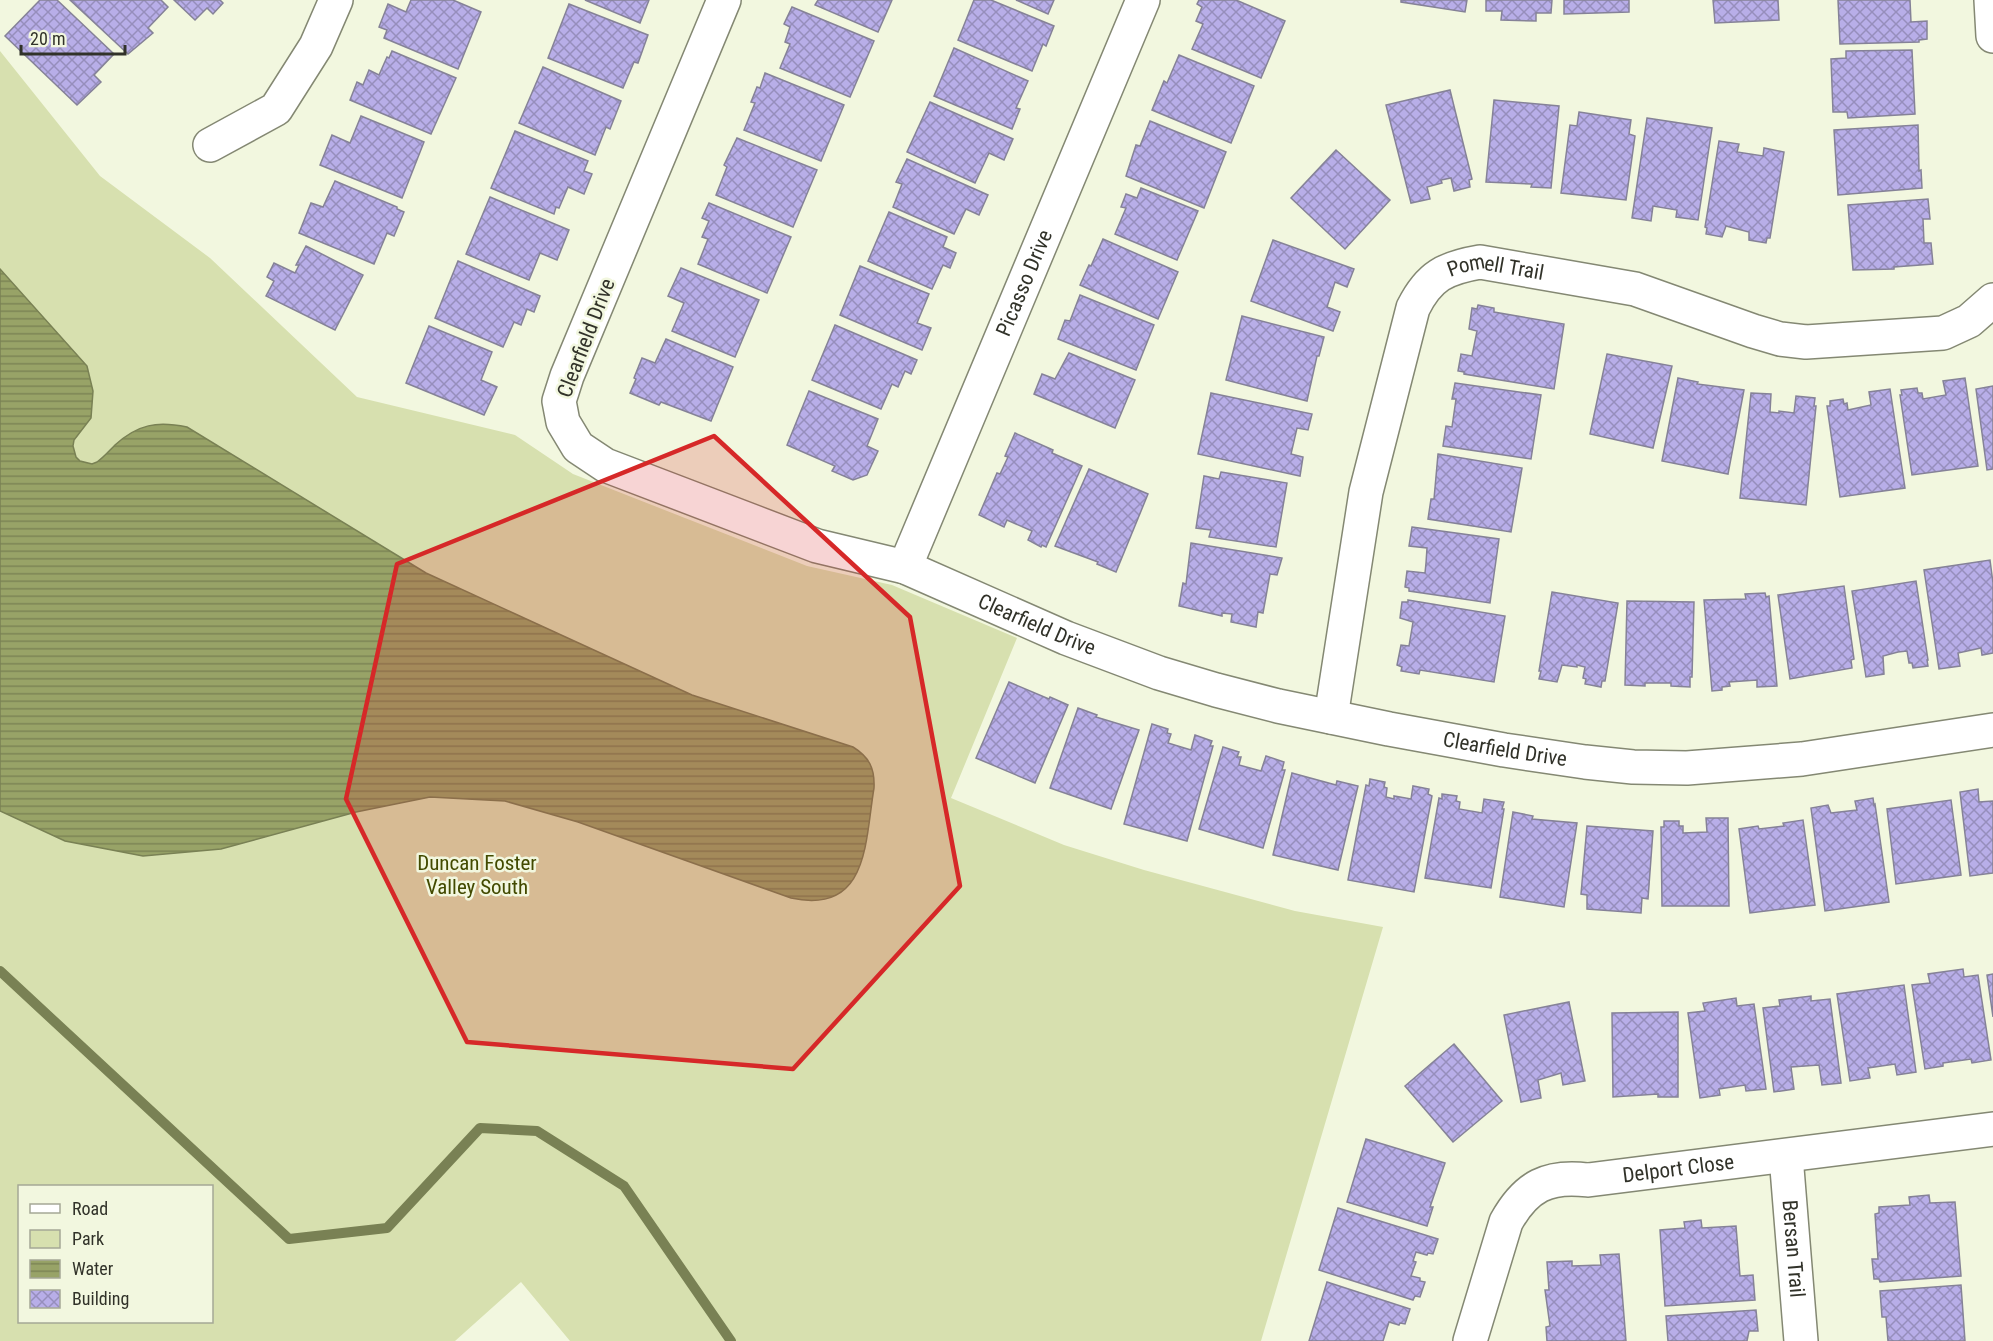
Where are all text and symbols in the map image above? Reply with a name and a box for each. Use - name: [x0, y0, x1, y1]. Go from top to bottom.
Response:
- scale bar: [21, 18, 124, 56]
- text: 20 m: [30, 28, 65, 49]
- street label: Picasso Drive: [991, 226, 1057, 340]
- street label: Pomell Trail: [1444, 249, 1546, 285]
- street label: Clearfield Drive: [552, 275, 620, 401]
- street label: Clearfield Drive: [975, 589, 1099, 660]
- street label: Clearfield Drive: [1441, 727, 1569, 771]
- park label: Duncan Foster Valley South: [417, 851, 537, 899]
- street label: Delport Close: [1621, 1150, 1736, 1188]
- legend: [18, 1185, 213, 1323]
- text: Road: [72, 1198, 108, 1219]
- street label: Bersan Trail: [1778, 1199, 1809, 1298]
- text: Park: [72, 1228, 104, 1249]
- text: Water: [72, 1258, 114, 1279]
- text: Building: [72, 1288, 129, 1309]

